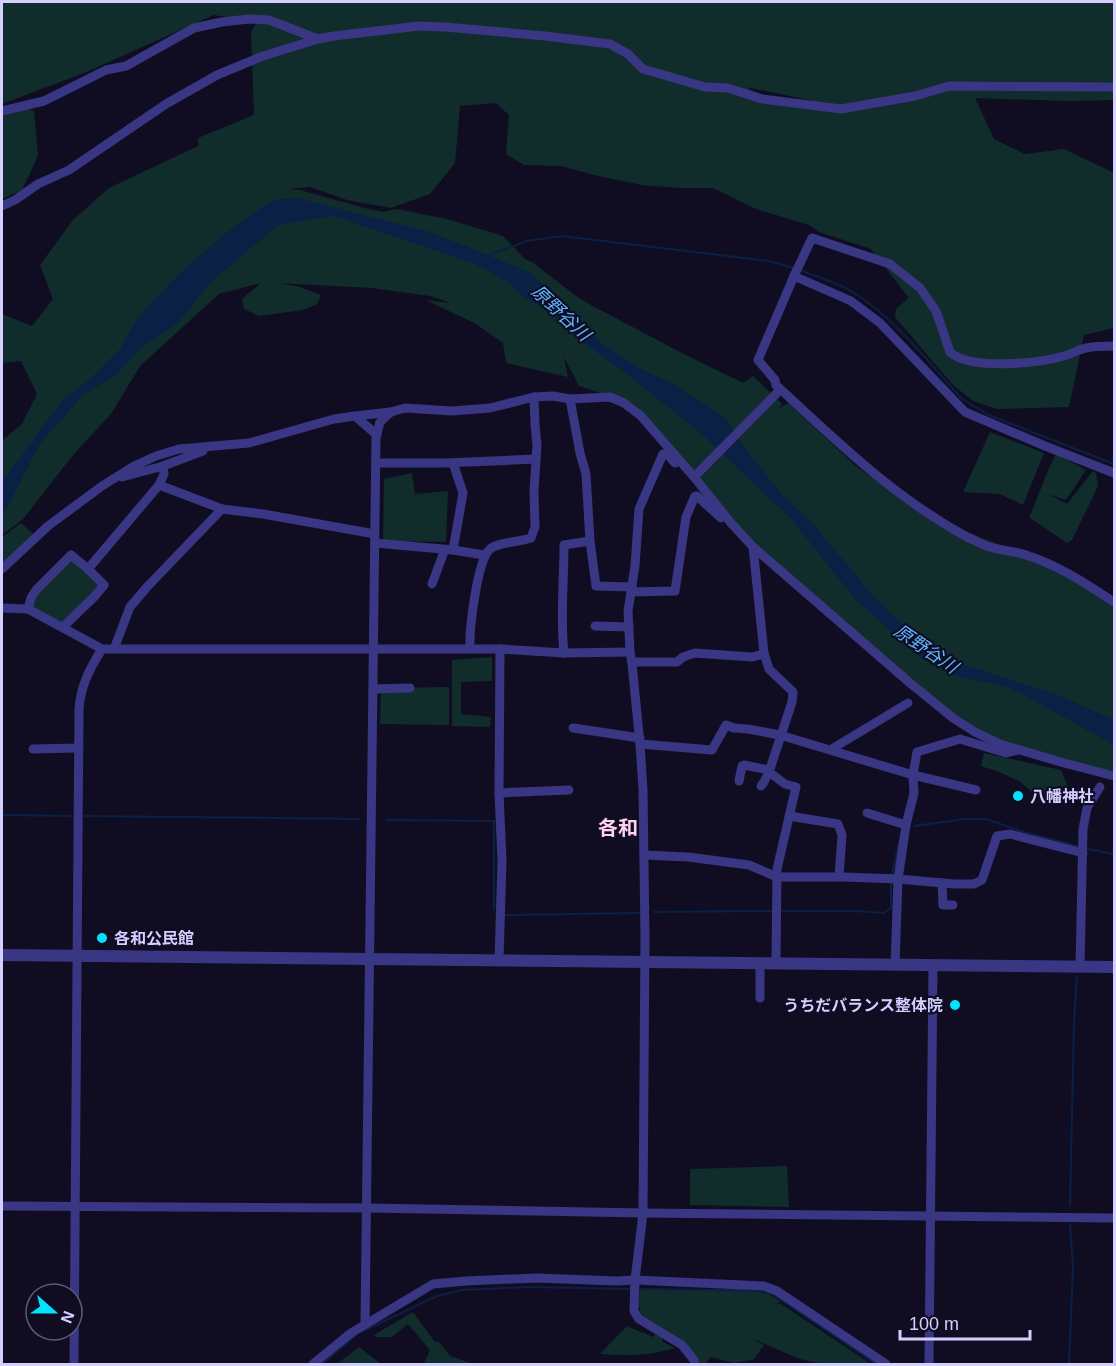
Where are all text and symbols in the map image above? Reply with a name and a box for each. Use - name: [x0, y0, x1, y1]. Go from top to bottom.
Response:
- water label: 原野谷川: [528, 281, 596, 346]
- water label: 原野谷川: [891, 621, 963, 679]
- place label: 八幡神社: [1030, 787, 1094, 805]
- marker: 八幡神社: [1011, 789, 1025, 803]
- district label: 各和: [598, 817, 638, 839]
- place label: 各和公民館: [114, 930, 194, 947]
- marker: 各和公民館: [95, 931, 109, 945]
- place label: うちだバランス整体院: [783, 997, 943, 1014]
- marker: うちだバランス整体院: [948, 998, 962, 1012]
- north arrow: [24, 1282, 84, 1342]
- scale bar: [900, 1303, 1030, 1341]
- text: N: [58, 1309, 78, 1326]
- text: 100 m: [909, 1314, 959, 1334]

